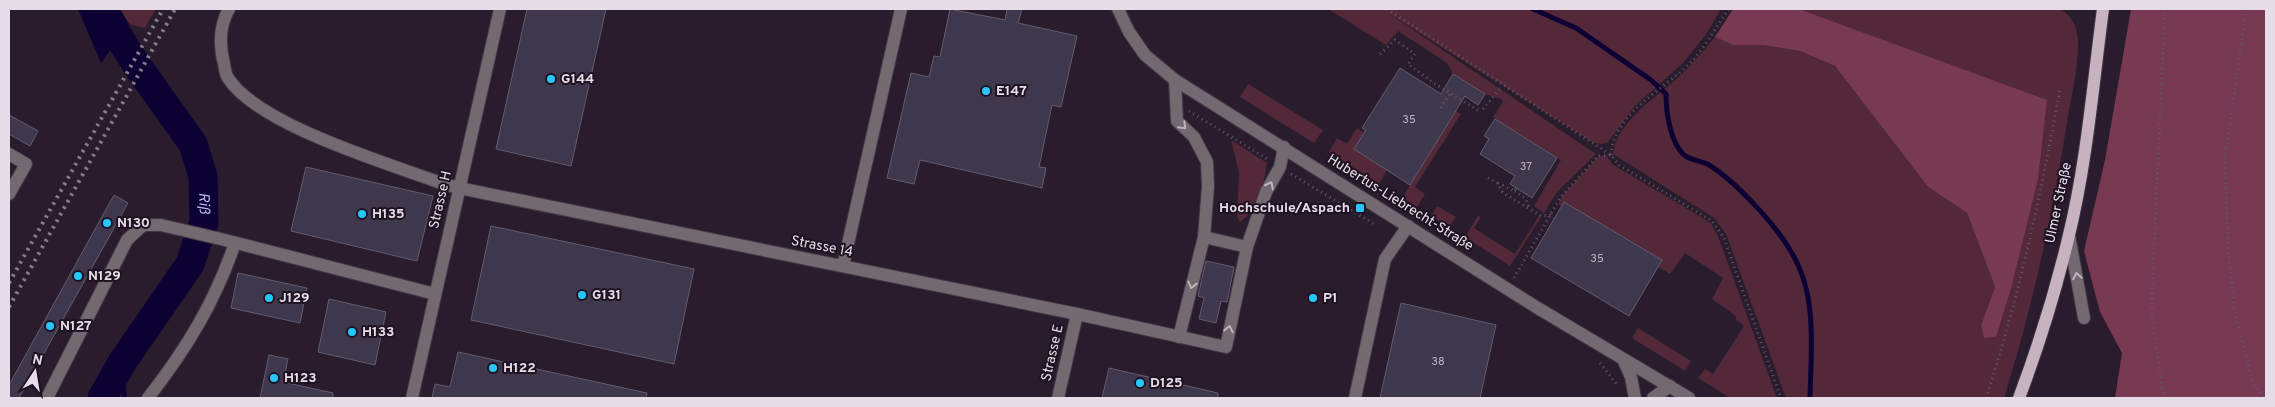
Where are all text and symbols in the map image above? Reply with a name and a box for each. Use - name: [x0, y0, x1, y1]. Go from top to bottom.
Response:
- place label: G144: [561, 71, 594, 88]
- marker: G144: [545, 73, 557, 85]
- place label: E147: [996, 83, 1027, 100]
- marker: E147: [980, 85, 992, 97]
- house number: 35: [1402, 113, 1416, 127]
- one-way arrow: [1177, 121, 1186, 130]
- street label: Hubertus-Liebrecht-Straße: [1324, 151, 1476, 255]
- house number: 37: [1520, 160, 1532, 174]
- street label: Ulmer Straße: [2042, 161, 2076, 245]
- street label: Strasse H: [426, 169, 456, 231]
- one-way arrow: [1264, 181, 1274, 190]
- water label: Riß: [194, 192, 213, 215]
- place label: Hochschule/Aspach: [1219, 200, 1350, 217]
- marker: Hochschule/Aspach: [1354, 202, 1366, 214]
- place label: H135: [372, 206, 405, 223]
- marker: H135: [356, 208, 368, 220]
- place label: N130: [117, 215, 150, 232]
- marker: N130: [101, 217, 113, 229]
- street label: Strasse 14: [789, 233, 855, 261]
- house number: 35: [1590, 252, 1604, 266]
- place label: N129: [88, 268, 121, 285]
- marker: N129: [72, 270, 84, 282]
- one-way arrow: [2072, 272, 2082, 281]
- one-way arrow: [1187, 280, 1198, 289]
- place label: G131: [592, 287, 621, 304]
- marker: G131: [576, 289, 588, 301]
- place label: J129: [279, 290, 310, 307]
- place label: P1: [1323, 290, 1338, 307]
- marker: J129: [263, 292, 275, 304]
- marker: P1: [1307, 292, 1319, 304]
- place label: N127: [60, 318, 92, 335]
- marker: N127: [44, 320, 56, 332]
- street label: Strasse E: [1038, 323, 1068, 383]
- place label: H133: [362, 324, 394, 341]
- one-way arrow: [1224, 325, 1234, 333]
- marker: H133: [346, 326, 358, 338]
- north arrow: [10, 347, 60, 397]
- text: N: [31, 351, 44, 370]
- house number: 38: [1431, 355, 1445, 369]
- place label: H122: [503, 360, 536, 377]
- marker: H122: [487, 362, 499, 374]
- place label: H123: [284, 370, 317, 387]
- marker: H123: [268, 372, 280, 384]
- place label: D125: [1150, 375, 1183, 392]
- marker: D125: [1134, 377, 1146, 389]

